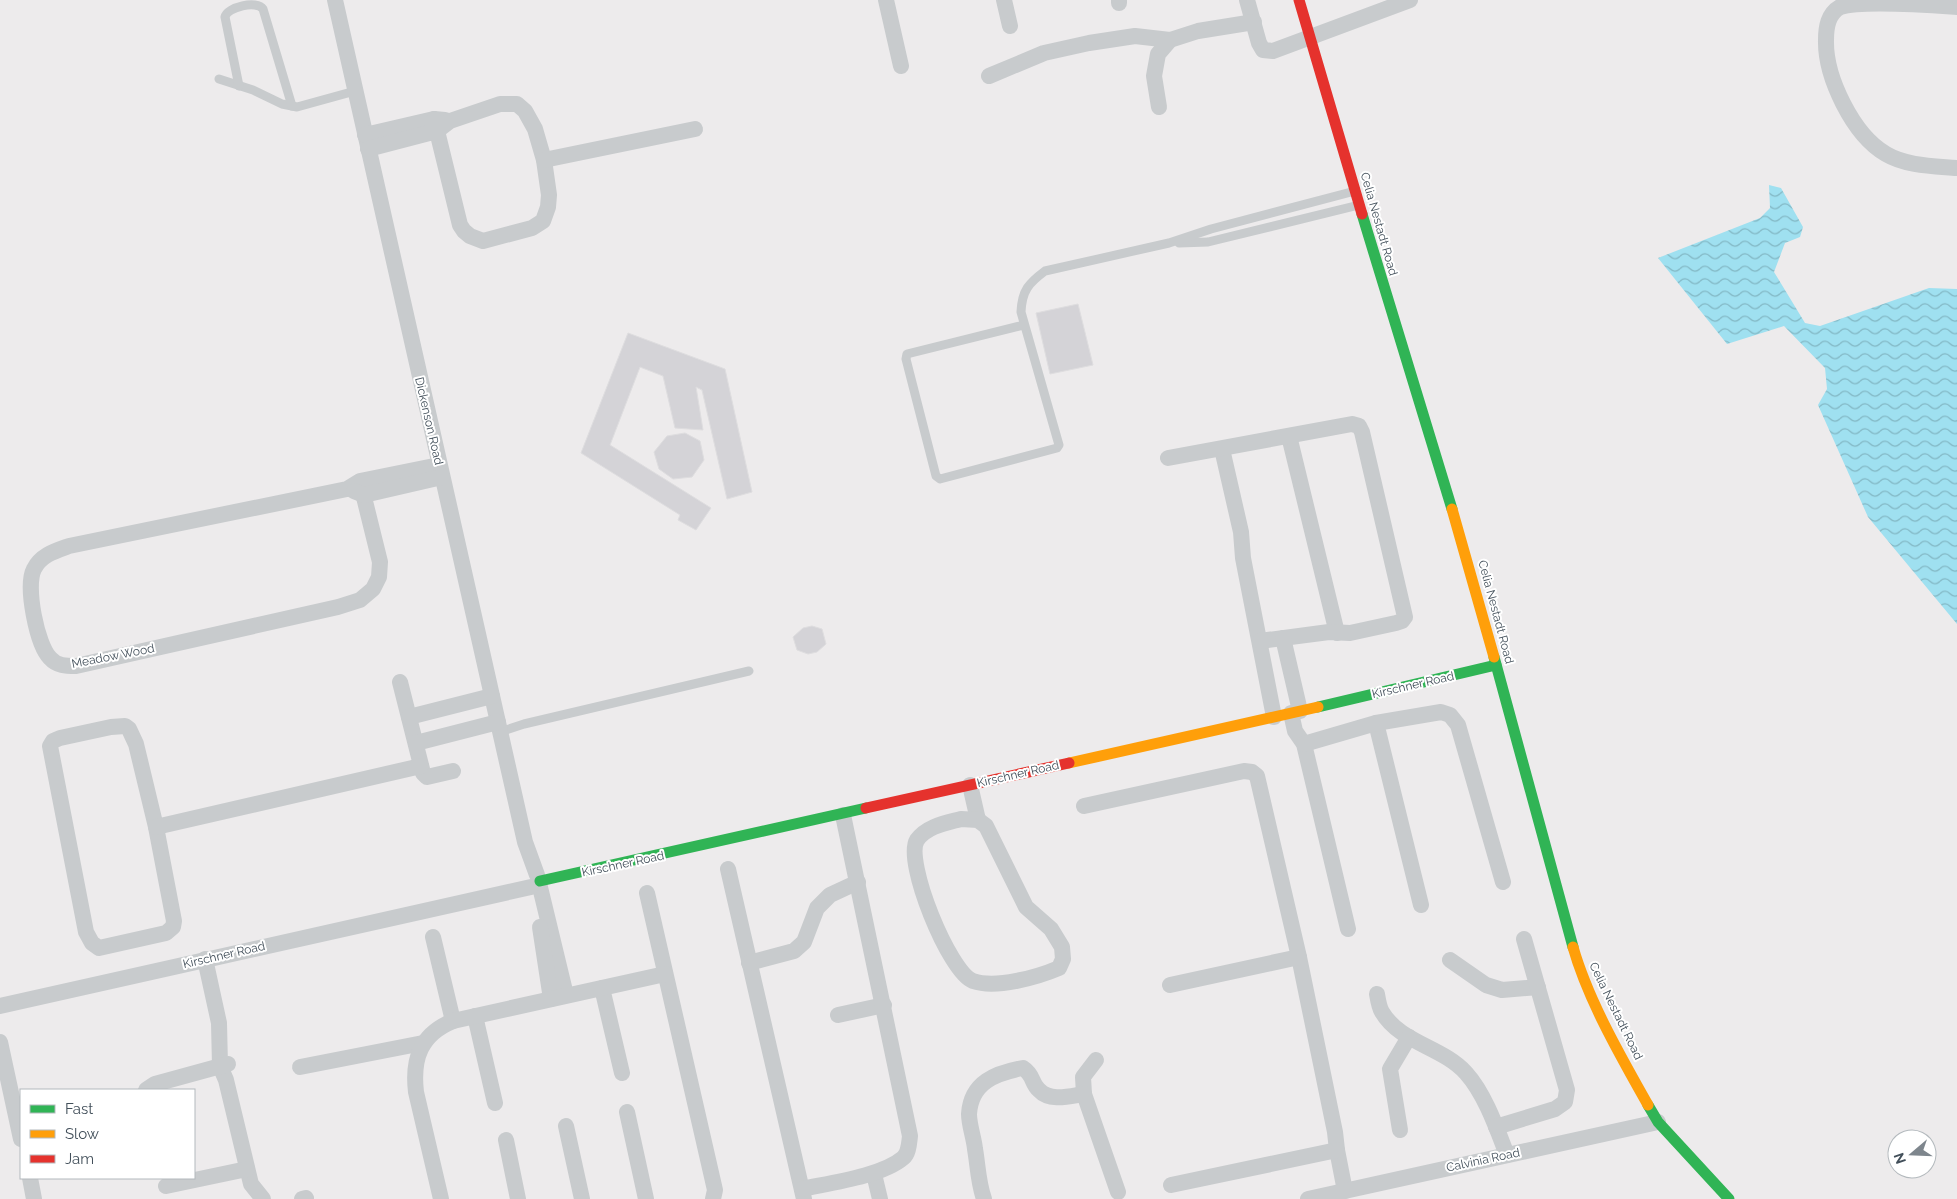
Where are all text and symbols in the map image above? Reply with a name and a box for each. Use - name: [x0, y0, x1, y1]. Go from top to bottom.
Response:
- street label: Celia Nestadt Road: [1358, 171, 1400, 277]
- street label: Dickenson Road: [412, 376, 446, 466]
- street label: Celia Nestadt Road: [1475, 559, 1517, 665]
- street label: Meadow Wood: [70, 641, 156, 671]
- street label: Kirschner Road: [1371, 669, 1455, 701]
- street label: Kirschner Road: [976, 758, 1060, 790]
- street label: Kirschner Road: [581, 848, 665, 880]
- street label: Kirschner Road: [182, 939, 266, 971]
- street label: Celia Nestadt Road: [1586, 960, 1646, 1062]
- legend: [20, 1089, 195, 1179]
- text: Fast: [65, 1100, 93, 1118]
- text: Slow: [65, 1125, 99, 1143]
- north arrow: [1887, 1129, 1937, 1179]
- street label: Calvinia Road: [1445, 1145, 1521, 1175]
- text: Jam: [65, 1150, 94, 1168]
- text: N: [1890, 1151, 1909, 1166]

